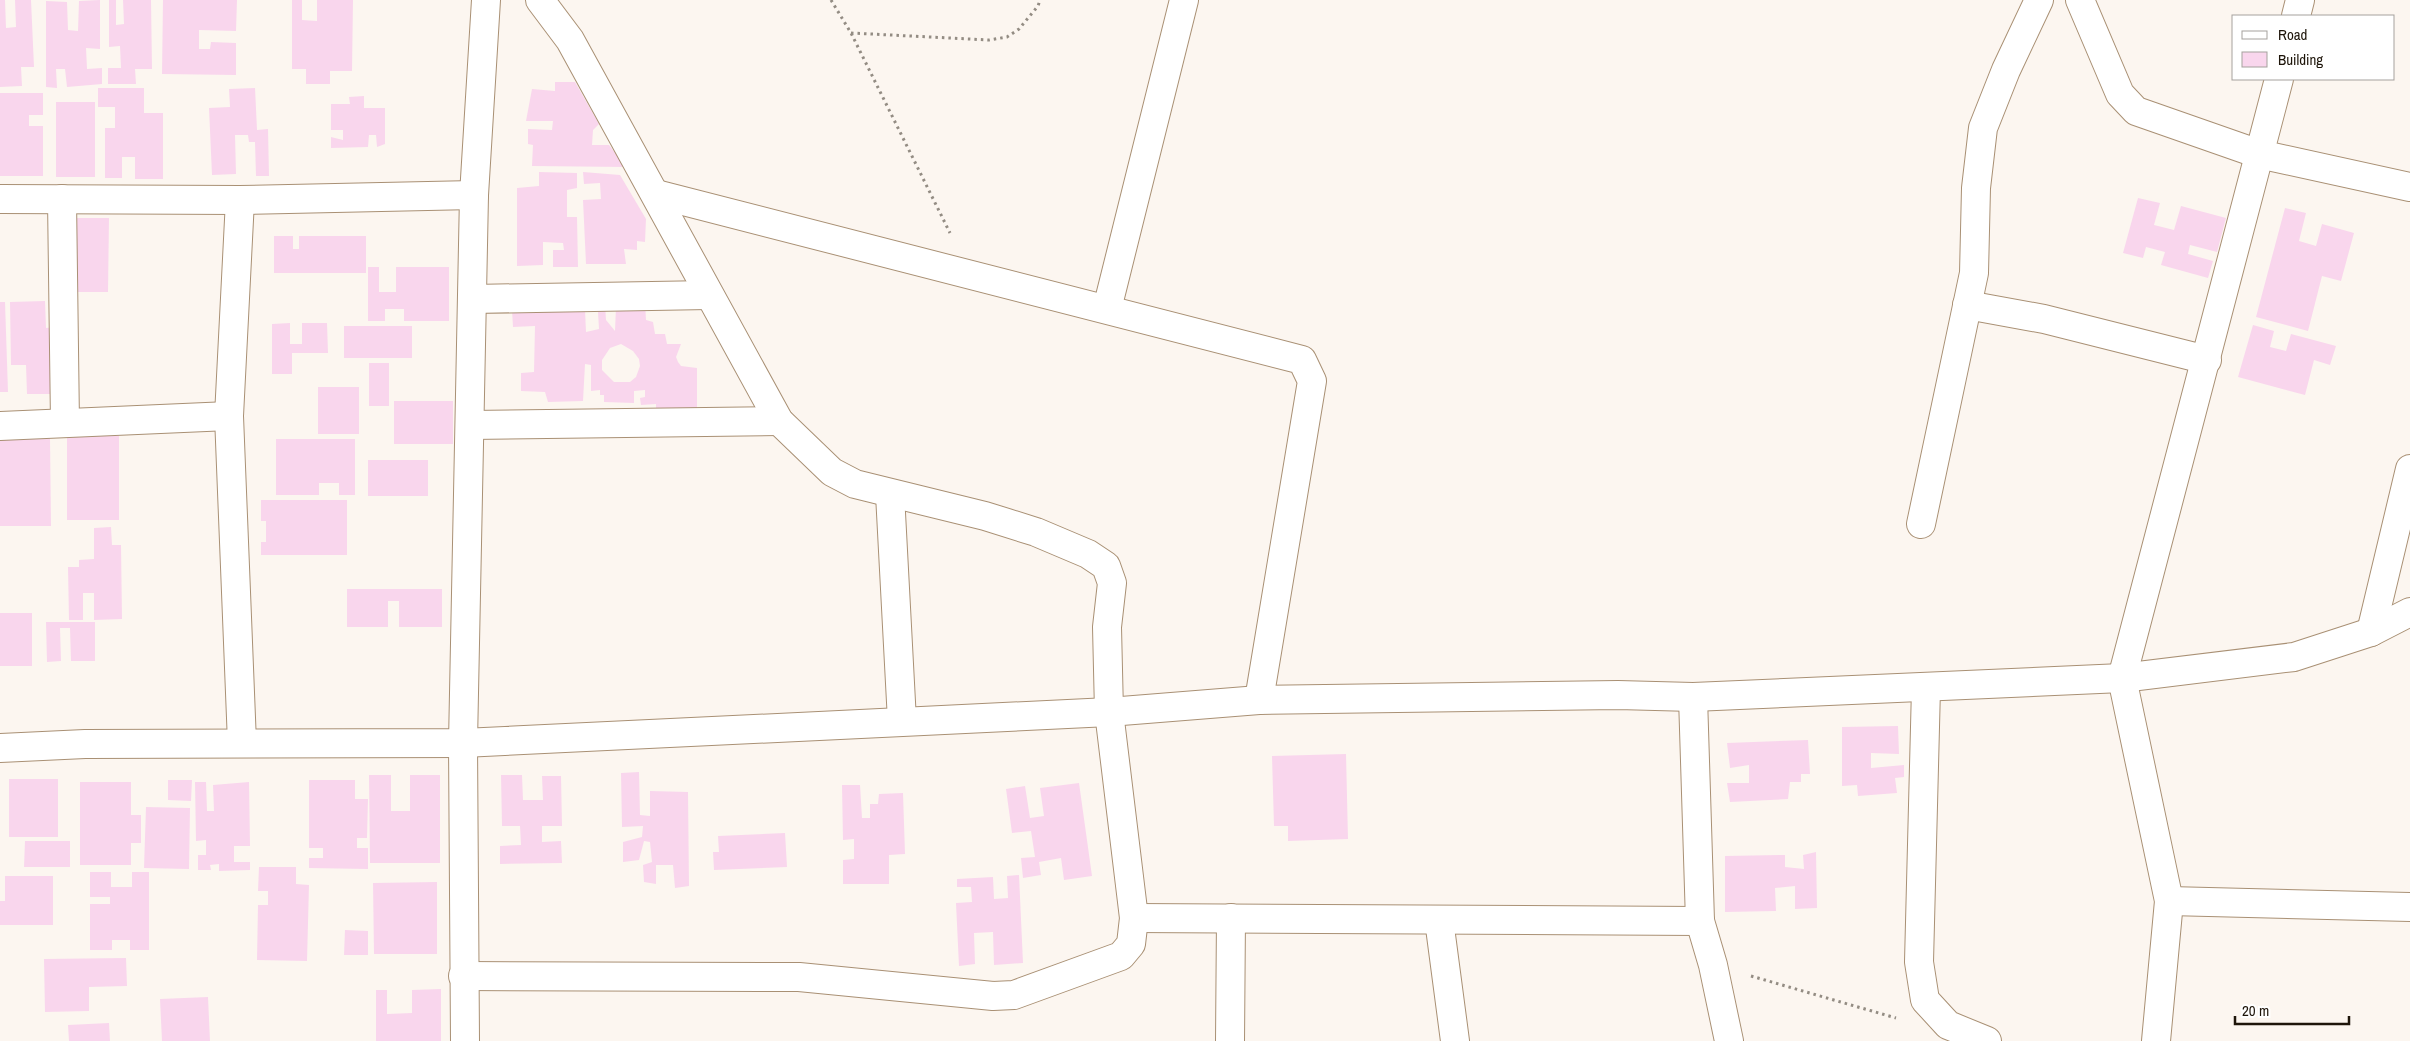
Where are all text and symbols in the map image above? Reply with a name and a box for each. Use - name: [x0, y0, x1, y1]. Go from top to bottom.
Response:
- legend: [2232, 15, 2395, 80]
- text: Road: [2278, 24, 2307, 45]
- text: Building: [2278, 49, 2323, 70]
- scale bar: [2235, 994, 2349, 1026]
- text: 20 m: [2242, 1000, 2269, 1021]

